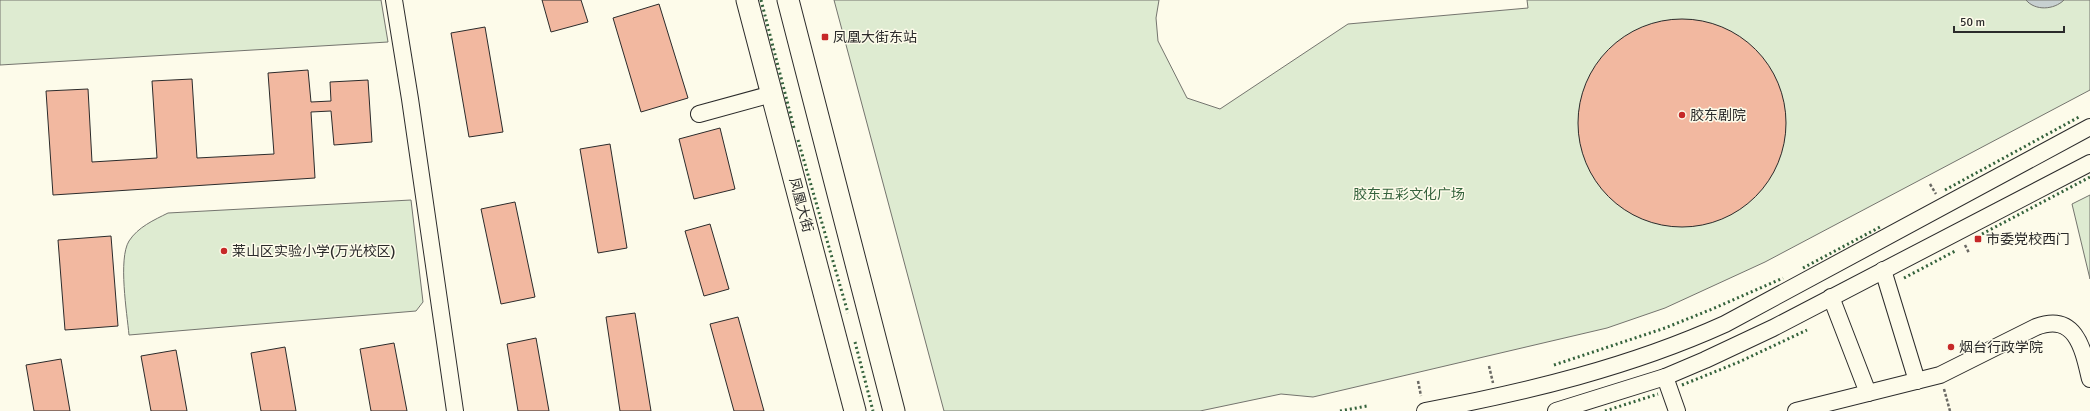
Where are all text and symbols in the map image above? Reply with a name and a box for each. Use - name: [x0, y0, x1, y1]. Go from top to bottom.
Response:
- scale bar: [1954, 8, 2064, 34]
- text: 50 m: [1960, 15, 1985, 30]
- place label: 凤凰大街东站: [833, 29, 917, 46]
- marker: 凤凰大街东站: [820, 32, 830, 42]
- place label: 胶东剧院: [1690, 107, 1746, 124]
- marker: 胶东剧院: [1677, 110, 1687, 120]
- street label: 凤凰大街: [786, 176, 816, 234]
- park label: 胶东五彩文化广场: [1353, 186, 1465, 203]
- place label: 市委党校西门: [1986, 231, 2070, 248]
- marker: 市委党校西门: [1973, 234, 1983, 244]
- place label: 莱山区实验小学(万光校区): [232, 243, 395, 260]
- marker: 莱山区实验小学(万光校区): [219, 246, 229, 256]
- place label: 烟台行政学院: [1959, 339, 2043, 356]
- marker: 烟台行政学院: [1946, 342, 1956, 352]

